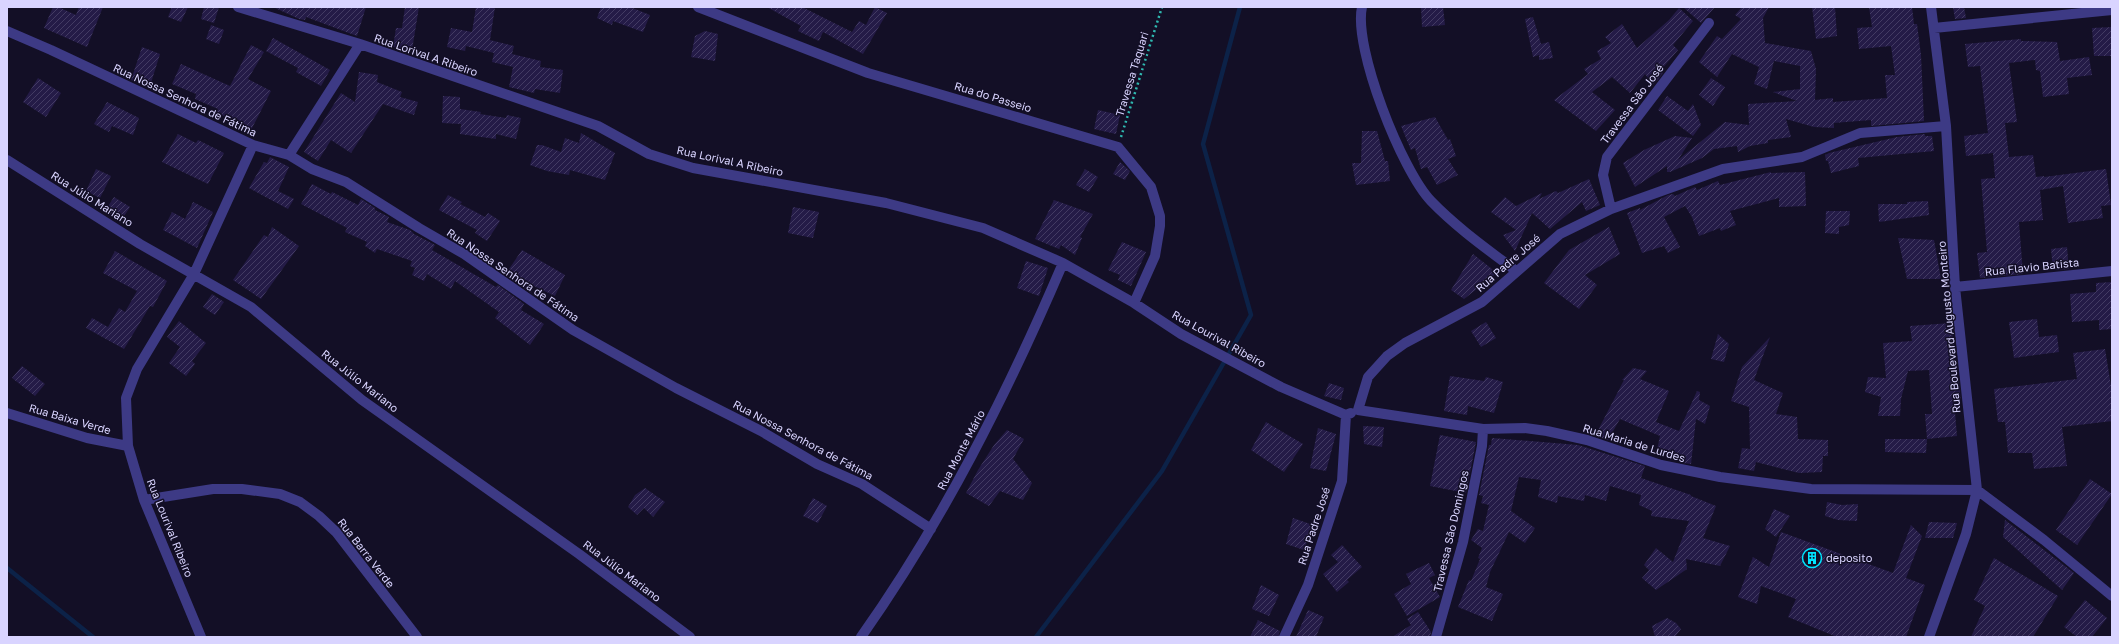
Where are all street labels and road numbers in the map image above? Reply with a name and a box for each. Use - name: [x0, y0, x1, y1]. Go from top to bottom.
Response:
- street label: Travessa Taquari: [1112, 30, 1151, 118]
- street label: Rua Lorival A Ribeiro: [373, 31, 480, 78]
- street label: Rua Nossa Senhora de Fátima: [111, 61, 259, 139]
- street label: Travessa São José: [1597, 61, 1666, 146]
- street label: Rua do Passeio: [953, 79, 1034, 115]
- street label: Rua Lorival A Ribeiro: [676, 143, 785, 178]
- street label: Rua Júlio Mariano: [49, 168, 136, 229]
- street label: Rua Nossa Senhora de Fátima: [445, 225, 582, 324]
- street label: Rua Padre José: [1473, 231, 1543, 294]
- street label: Rua Boulevard Augusto Monteiro: [1934, 240, 1963, 414]
- street label: Rua Flavio Batista: [1984, 255, 2080, 278]
- street label: Rua Lourival Ribeiro: [1170, 307, 1269, 370]
- street label: Rua Júlio Mariano: [319, 347, 402, 415]
- street label: Rua Nossa Senhora de Fátima: [731, 397, 876, 482]
- street label: Rua Baixa Verde: [28, 401, 113, 436]
- street label: Rua Monte Mário: [934, 407, 987, 492]
- street label: Rua Maria de Lurdes: [1581, 421, 1687, 464]
- street label: Travessa São Domingos: [1430, 469, 1471, 593]
- street label: Rua Lourival Ribeiro: [145, 477, 196, 579]
- street label: Rua Padre José: [1295, 485, 1332, 566]
- street label: Rua Barra Verde: [335, 515, 397, 590]
- street label: Rua Júlio Mariano: [581, 537, 664, 604]

